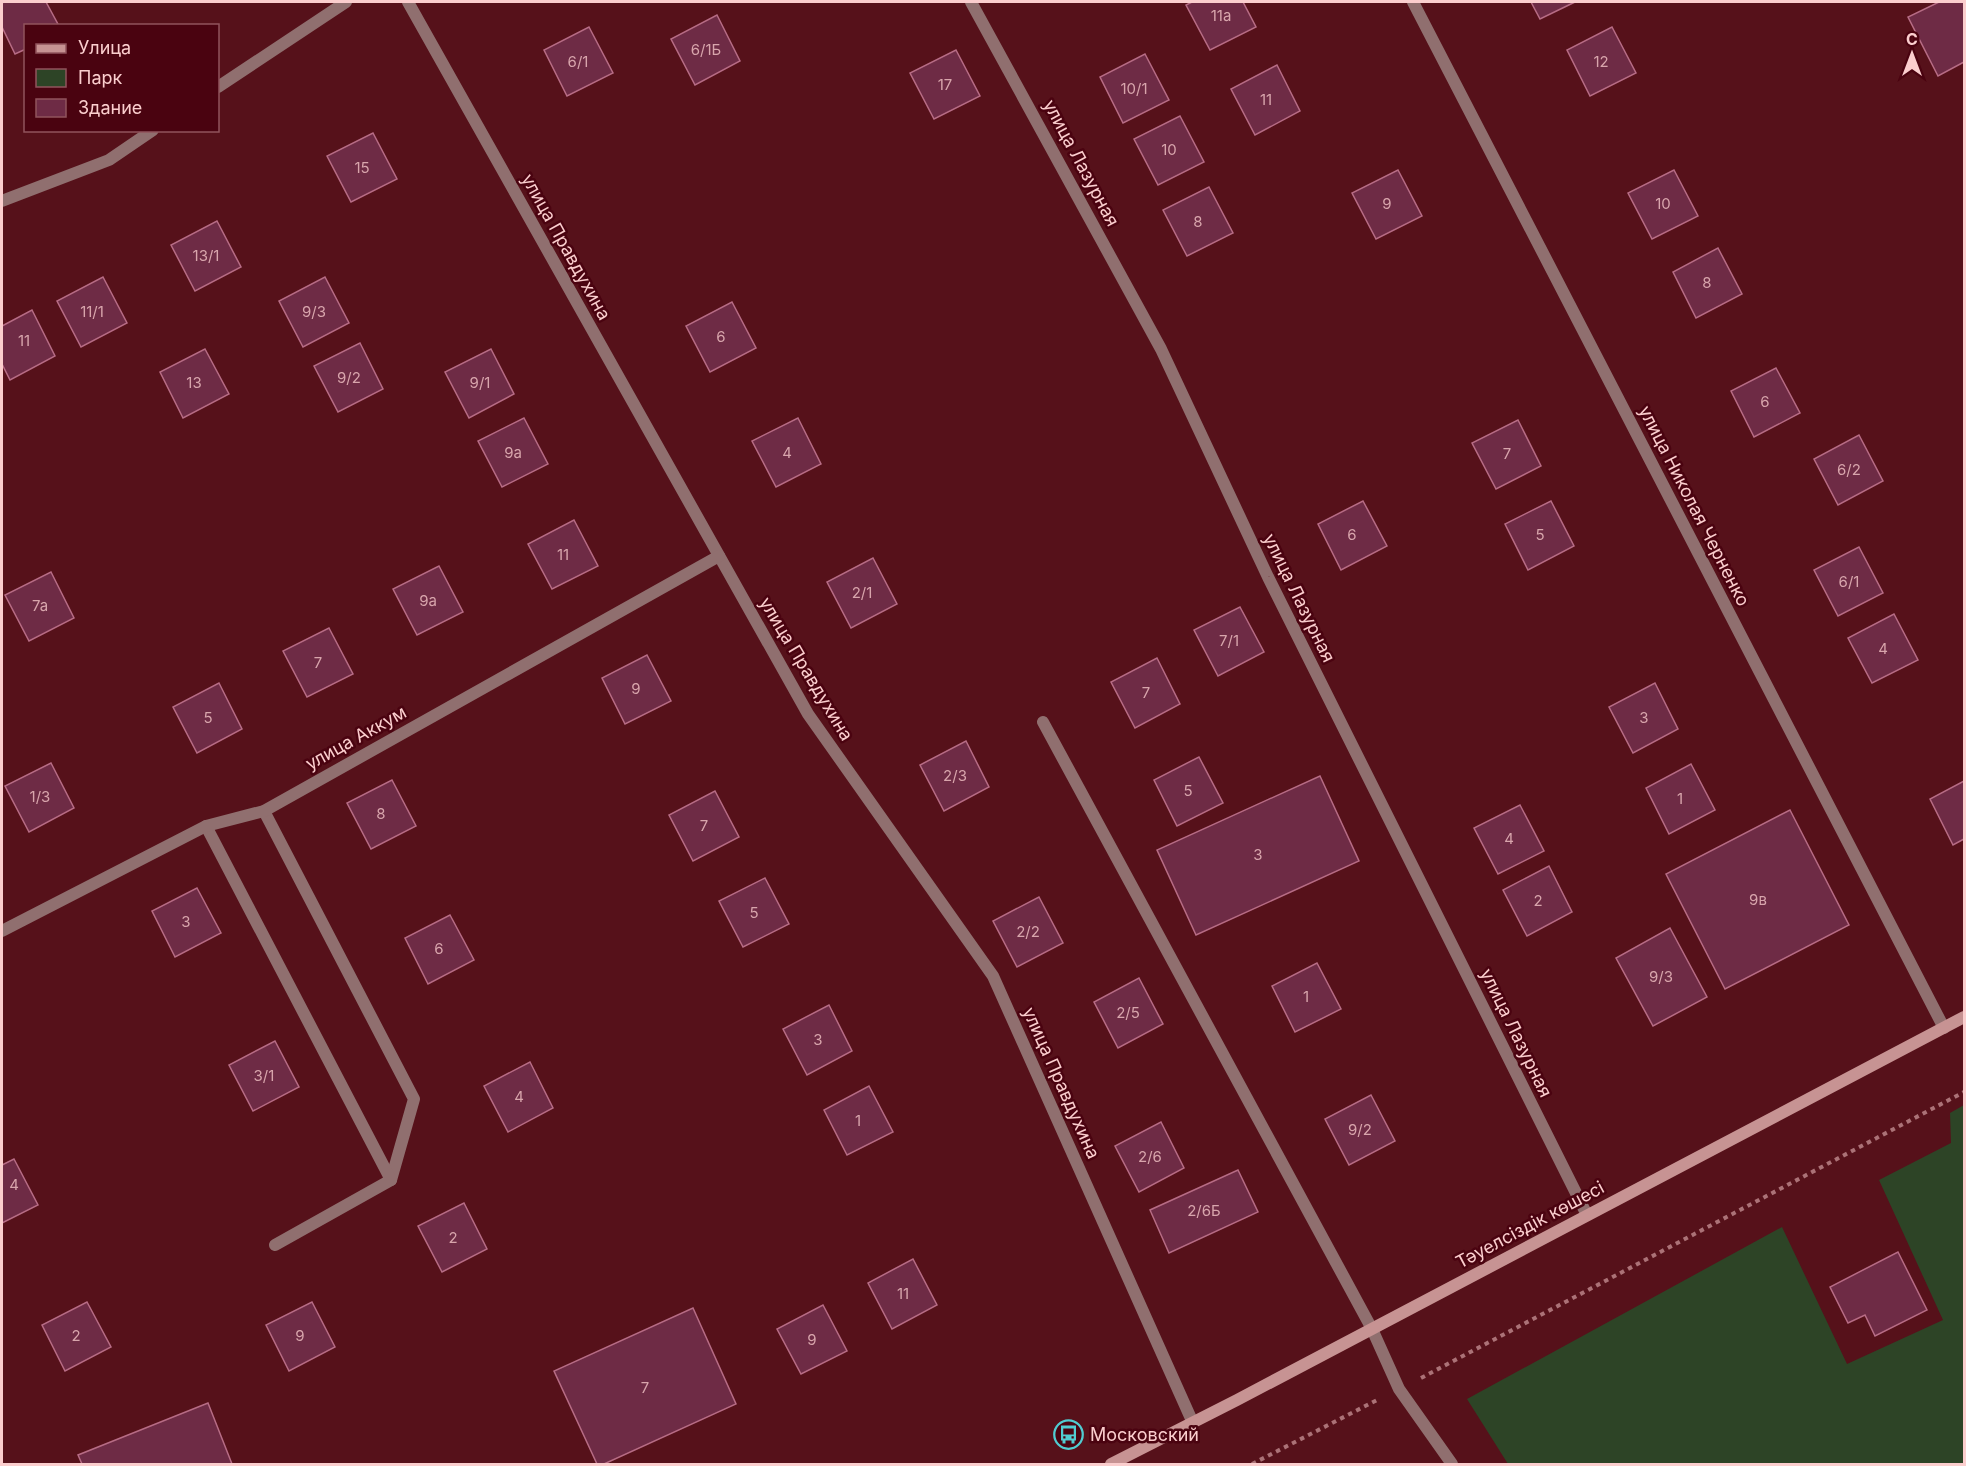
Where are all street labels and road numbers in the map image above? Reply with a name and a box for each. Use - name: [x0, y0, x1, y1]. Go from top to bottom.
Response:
- street label: улица Лазурная: [1039, 96, 1124, 230]
- street label: улица Правдухина: [518, 170, 615, 323]
- street label: улица Николая Черненко: [1635, 402, 1754, 609]
- street label: улица Лазурная: [1259, 530, 1340, 665]
- street label: улица Правдухина: [755, 593, 858, 744]
- street label: улица Аккум: [302, 701, 410, 774]
- street label: улица Лазурная: [1476, 965, 1557, 1100]
- street label: улица Правдухина: [1019, 1004, 1104, 1162]
- street label: Тәуелсіздік көшесі: [1452, 1177, 1608, 1273]

